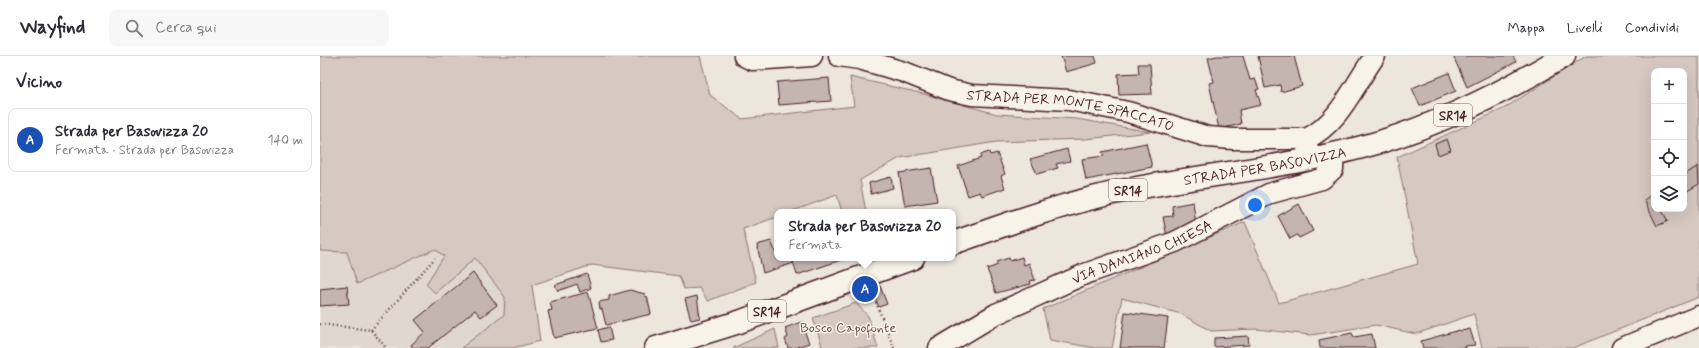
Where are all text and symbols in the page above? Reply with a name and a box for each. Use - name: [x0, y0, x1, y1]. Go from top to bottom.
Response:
- search box: [109, 10, 389, 46]
- text: Wayfind: [20, 15, 85, 40]
- icon: search: [123, 17, 145, 39]
- text: Cerca qui: [155, 18, 217, 38]
- text: Mappa: [1507, 19, 1545, 37]
- text: Livelli: [1567, 19, 1603, 37]
- text: Condividi: [1625, 19, 1679, 37]
- map controls: [1651, 68, 1687, 212]
- button: +: [1651, 68, 1687, 104]
- text: Vicino: [16, 71, 62, 93]
- street label: STRADA PER MONTE SPACCATO: [965, 86, 1176, 136]
- road number: SR14: [1434, 104, 1472, 126]
- button: −: [1651, 104, 1687, 140]
- text: Strada per Basovizza 20: [55, 122, 208, 142]
- text: A: [26, 132, 34, 149]
- text: 140 m: [268, 132, 303, 149]
- button: locate: [1651, 140, 1687, 176]
- text: Fermata · Strada per Basovizza: [55, 142, 234, 159]
- street label: STRADA PER BASOVIZZA: [1183, 143, 1348, 190]
- button: layers: [1651, 176, 1687, 212]
- road number: SR14: [1109, 179, 1147, 201]
- your location: [1245, 195, 1265, 215]
- popup: [774, 209, 956, 261]
- street label: VIA DAMIANO CHIESA: [1069, 216, 1216, 289]
- text: Strada per Basovizza 20: [788, 217, 942, 237]
- text: Fermata: [788, 237, 842, 254]
- pin: A: [852, 274, 878, 304]
- road number: SR14: [748, 300, 786, 322]
- park label: Bosco Capofonte: [800, 319, 896, 339]

